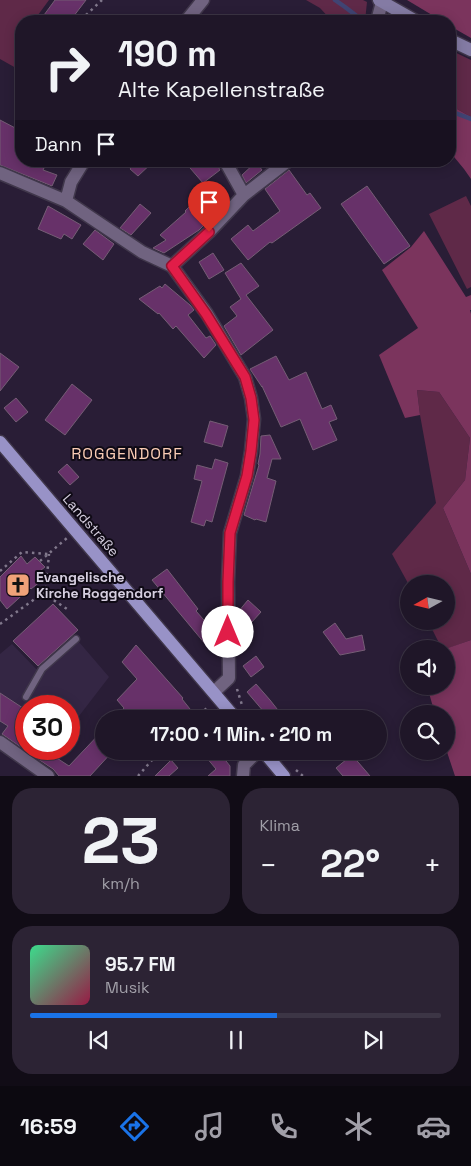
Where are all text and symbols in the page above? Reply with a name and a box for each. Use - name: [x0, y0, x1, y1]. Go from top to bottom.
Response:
- text: 190 m: [118, 32, 217, 76]
- icon: right: [35, 35, 100, 100]
- text: Alte Kapellenstraße: [118, 75, 325, 103]
- icon: arrive: [92, 130, 120, 158]
- text: Dann: [35, 132, 82, 157]
- pin: [188, 181, 230, 232]
- icon: arrive: [195, 188, 223, 216]
- district label: ROGGENDORF: [71, 443, 183, 464]
- street label: Landstraße: [59, 490, 123, 560]
- place label: Evangelische Kirche Roggendorf: [36, 568, 163, 602]
- church icon: Evangelische Kirche Roggendorf: [5, 572, 31, 598]
- north arrow: [400, 575, 455, 630]
- map controls: [400, 575, 455, 760]
- position arrow: [201, 605, 253, 657]
- button: sound: [400, 640, 455, 695]
- speed limit sign: 30: [15, 695, 80, 760]
- button: search: [400, 705, 455, 760]
- text: 17:00 · 1 Min. · 210 m: [150, 722, 332, 747]
- text: 23: [82, 799, 160, 882]
- text: Klima: [260, 815, 300, 836]
- text: 22°: [320, 840, 380, 888]
- text: −: [260, 847, 277, 883]
- text: +: [424, 847, 441, 883]
- text: km/h: [102, 873, 140, 894]
- text: 95.7 FM: [105, 952, 175, 977]
- text: Musik: [105, 977, 150, 998]
- icon: previous: [85, 1026, 113, 1054]
- icon: pause: [222, 1026, 250, 1054]
- icon: next: [359, 1026, 387, 1054]
- icon: directions: [117, 1109, 152, 1144]
- icon: music: [192, 1109, 227, 1144]
- icon: phone: [266, 1109, 301, 1144]
- icon: climate: [341, 1109, 376, 1144]
- icon: car: [416, 1109, 451, 1144]
- text: 16:59: [20, 1112, 77, 1140]

